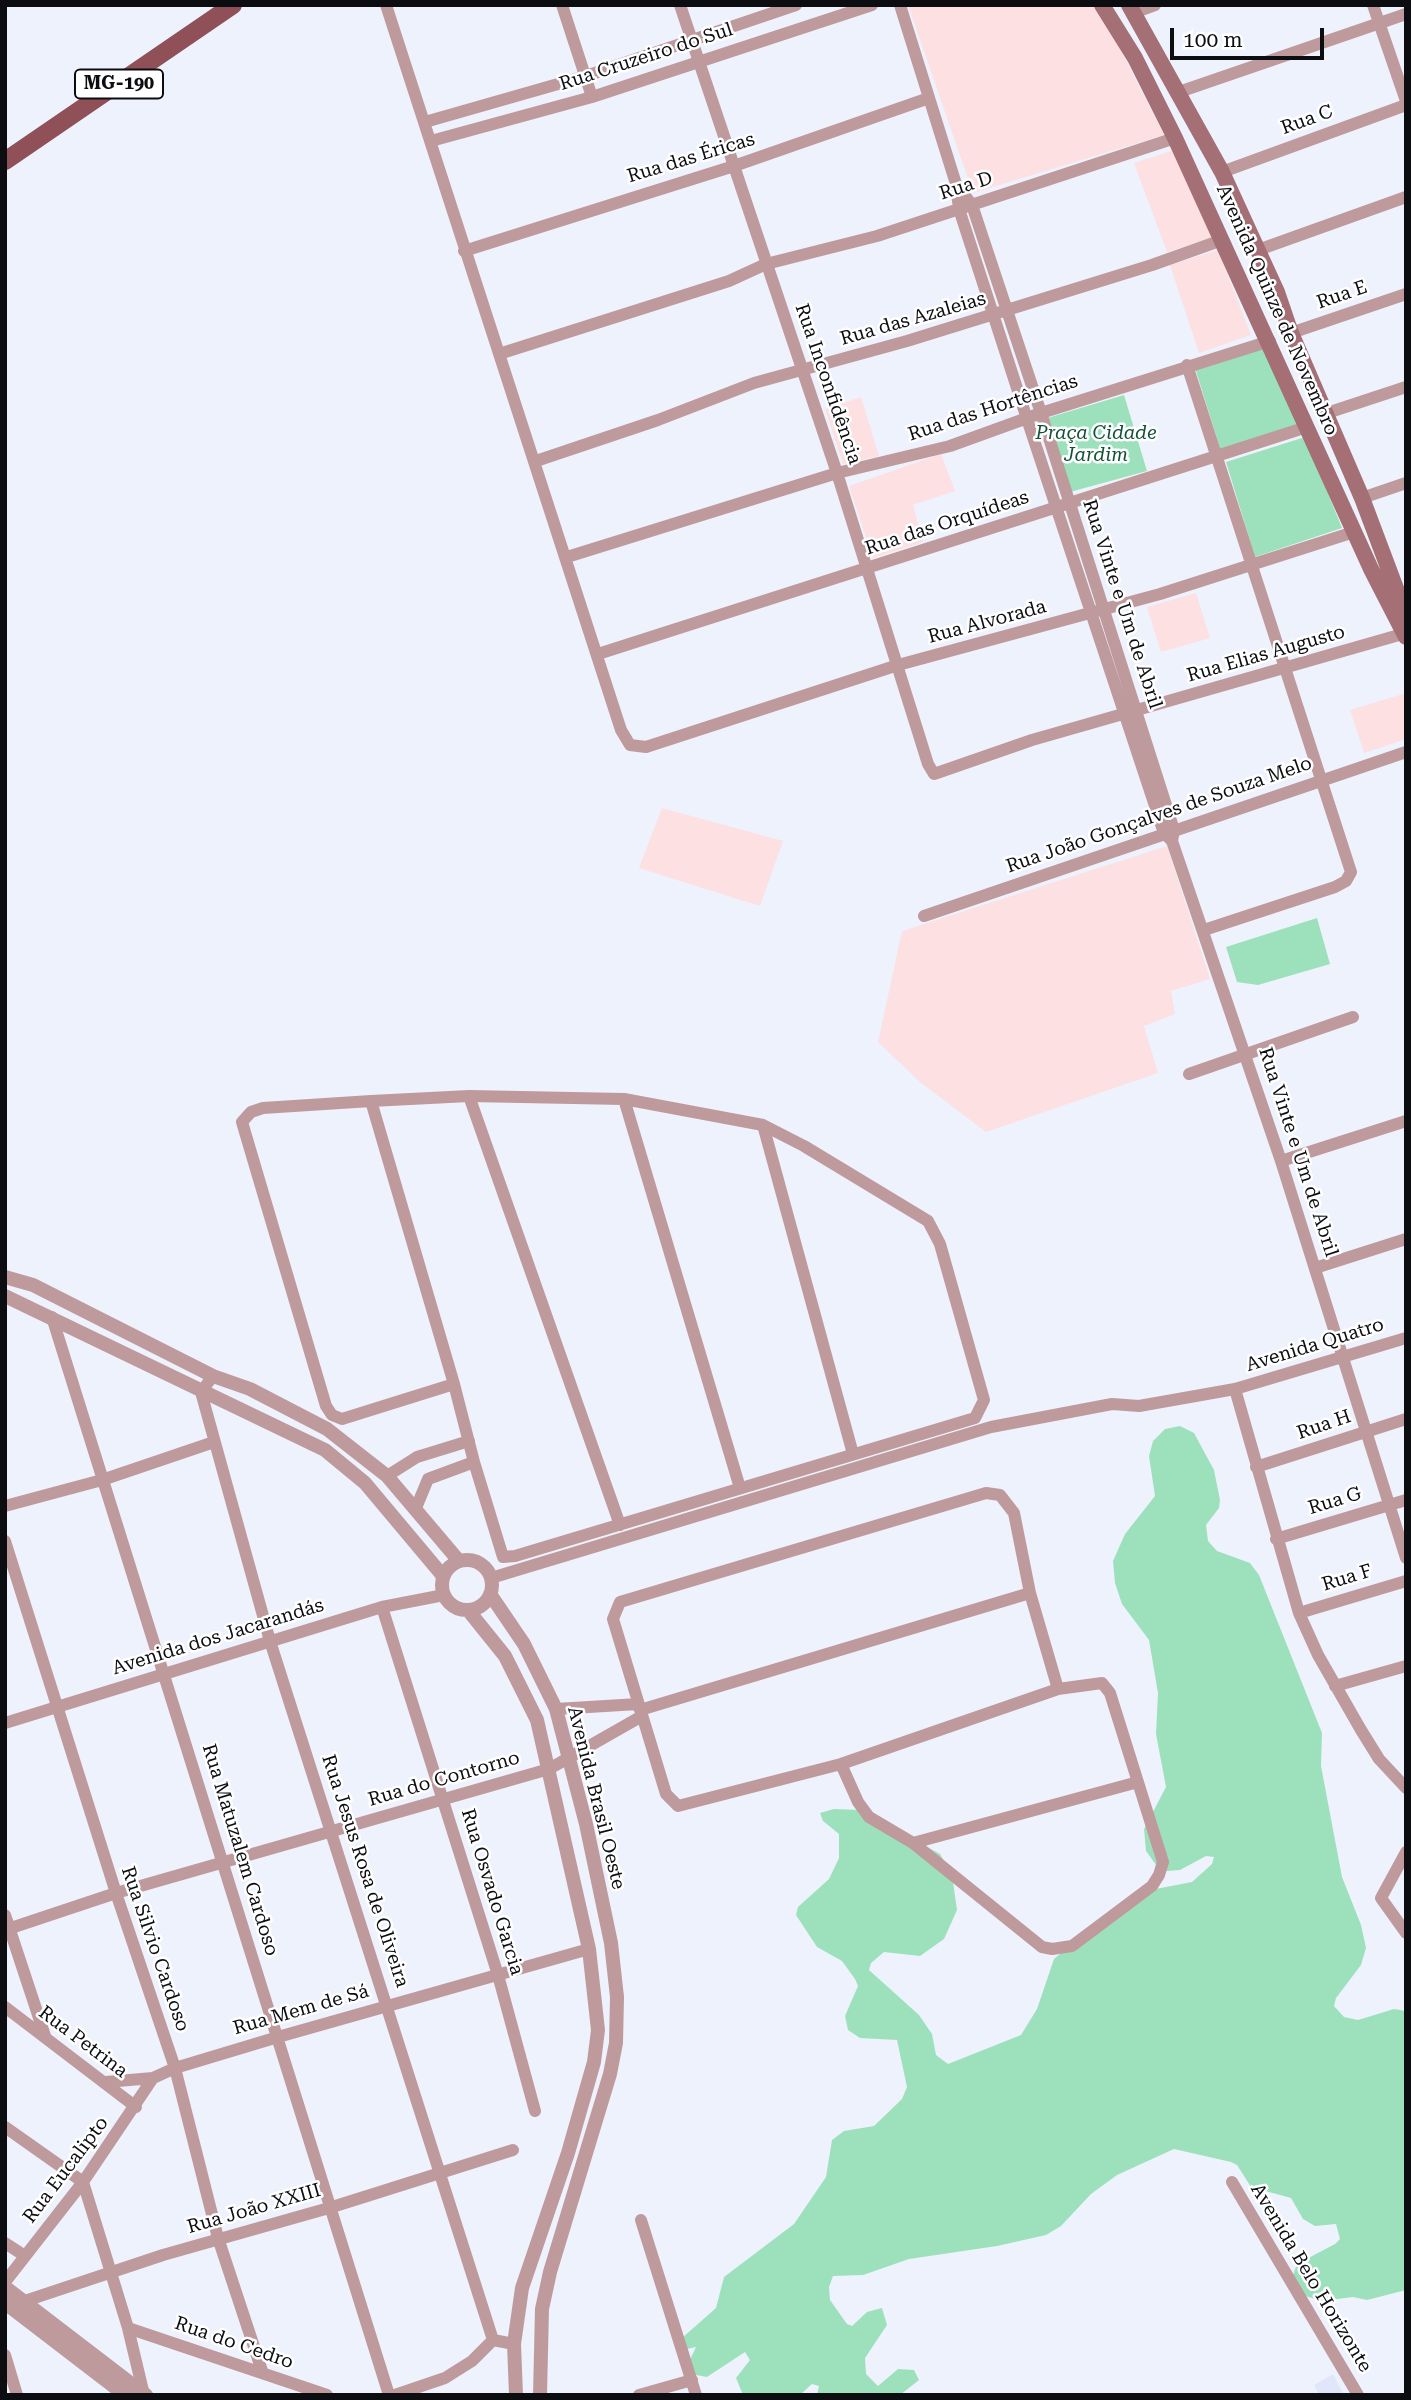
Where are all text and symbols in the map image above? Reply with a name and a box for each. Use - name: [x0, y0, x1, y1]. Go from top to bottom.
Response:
- scale bar: [1173, 14, 1327, 58]
- street label: Rua Cruzeiro do Sul: [556, 18, 736, 96]
- text: 100 m: [1183, 28, 1243, 52]
- road number: MG-190: [75, 70, 163, 98]
- street label: Rua C: [1278, 100, 1336, 140]
- street label: Rua das Éricas: [625, 128, 757, 188]
- street label: Rua D: [937, 167, 995, 205]
- street label: Avenida Quinze de Novembro: [1211, 181, 1343, 439]
- street label: Rua E: [1314, 276, 1370, 314]
- street label: Rua das Azaleias: [838, 287, 988, 351]
- street label: Rua Inconfidência: [790, 301, 866, 467]
- street label: Rua das Hortências: [905, 370, 1081, 446]
- park label: Praça Cidade Jardim: [1035, 422, 1157, 466]
- street label: Rua das Orquídeas: [862, 486, 1032, 560]
- street label: Rua Vinte e Um de Abril: [1077, 496, 1167, 712]
- street label: Rua Alvorada: [925, 595, 1049, 649]
- street label: Rua Elias Augusto: [1184, 621, 1348, 687]
- street label: Rua João Gonçalves de Souza Melo: [1003, 752, 1315, 878]
- street label: Rua Vinte e Um de Abril: [1253, 1044, 1343, 1260]
- street label: Avenida Quatro: [1243, 1313, 1387, 1377]
- street label: Rua H: [1294, 1405, 1354, 1445]
- street label: Rua G: [1306, 1482, 1364, 1520]
- street label: Rua F: [1319, 1560, 1375, 1596]
- street label: Avenida dos Jacarandás: [109, 1594, 327, 1680]
- street label: Avenida Brasil Oeste: [562, 1704, 630, 1892]
- street label: Rua Matuzalem Cardoso: [197, 1741, 283, 1959]
- street label: Rua do Contorno: [366, 1746, 522, 1812]
- street label: Rua Jesus Rosa de Oliveira: [317, 1752, 413, 1990]
- street label: Rua Osvado Garcia: [456, 1806, 528, 1978]
- street label: Rua Silvio Cardoso: [116, 1863, 194, 2035]
- street label: Rua Mem de Sá: [231, 1980, 371, 2040]
- street label: Rua Petrina: [34, 2001, 132, 2083]
- street label: Rua Eucalipto: [19, 2112, 113, 2228]
- street label: Rua João XXIII: [185, 2179, 323, 2239]
- street label: Avenida Belo Horizonte: [1246, 2180, 1376, 2376]
- street label: Rua do Cedro: [172, 2312, 296, 2374]

